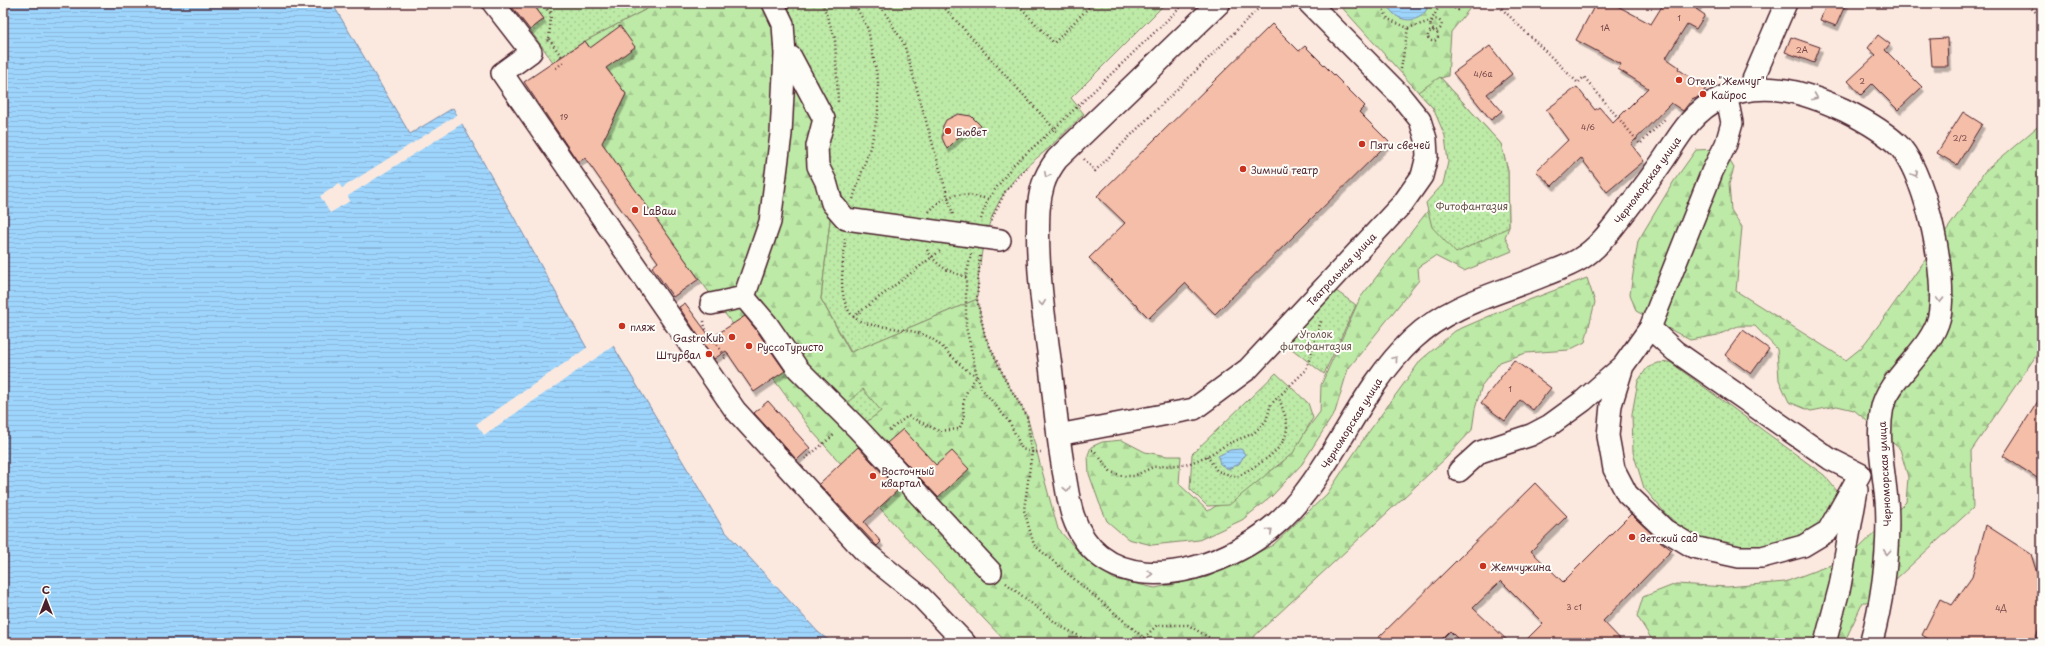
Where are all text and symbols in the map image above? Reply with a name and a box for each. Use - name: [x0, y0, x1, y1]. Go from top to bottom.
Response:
- house number: 1: [1677, 12, 1681, 24]
- house number: 1А: [1600, 22, 1610, 34]
- house number: 2А: [1796, 44, 1808, 56]
- house number: 4/6а: [1474, 68, 1492, 80]
- place label: Отель "Жемчуг": [1687, 73, 1765, 88]
- marker: Отель "Жемчуг": [1674, 75, 1684, 85]
- house number: 2: [1859, 75, 1865, 87]
- place label: Кайрос: [1711, 87, 1746, 102]
- marker: Кайрос: [1698, 89, 1708, 99]
- one-way arrow: [1811, 93, 1818, 101]
- house number: 19: [560, 111, 568, 123]
- house number: 4/6: [1581, 121, 1595, 133]
- place label: Бювет: [956, 124, 987, 139]
- marker: Бювет: [943, 126, 953, 136]
- house number: 2/2: [1953, 132, 1968, 144]
- street label: Черноморская улица: [1610, 133, 1684, 227]
- place label: Пяти свечей: [1370, 137, 1430, 152]
- marker: Пяти свечей: [1357, 139, 1367, 149]
- place label: Зимний театр: [1251, 162, 1318, 177]
- marker: Зимний театр: [1238, 164, 1248, 174]
- one-way arrow: [1910, 170, 1917, 177]
- one-way arrow: [1044, 171, 1052, 178]
- park label: Фитофантазия: [1436, 198, 1508, 213]
- place label: LaВаш: [643, 203, 677, 218]
- marker: LaВаш: [630, 205, 640, 215]
- street label: Театральная улица: [1303, 228, 1380, 309]
- one-way arrow: [1935, 297, 1944, 303]
- one-way arrow: [1038, 300, 1047, 306]
- place label: пляж: [630, 319, 656, 334]
- marker: пляж: [617, 321, 627, 331]
- park label: Уголок фитофантазия: [1280, 326, 1352, 353]
- place label: GastroKub: [673, 330, 724, 345]
- marker: GastroKub: [727, 332, 737, 342]
- place label: РуссоТуристо: [757, 339, 824, 354]
- marker: РуссоТуристо: [744, 341, 754, 351]
- place label: Штурвал: [656, 347, 701, 363]
- marker: Штурвал: [704, 349, 714, 359]
- one-way arrow: [1391, 356, 1398, 363]
- street label: Черноморская улица: [1317, 374, 1386, 471]
- house number: 1: [1508, 383, 1512, 395]
- street label: Черноморская улица: [1874, 420, 1894, 527]
- place label: Восточный квартал: [881, 463, 935, 490]
- marker: Восточный квартал: [868, 471, 878, 481]
- one-way arrow: [1063, 486, 1071, 492]
- one-way arrow: [1265, 528, 1273, 535]
- place label: детский сад: [1640, 530, 1698, 545]
- marker: детский сад: [1627, 532, 1637, 542]
- one-way arrow: [1882, 549, 1891, 555]
- place label: Жемчужина: [1491, 559, 1552, 575]
- marker: Жемчужина: [1478, 561, 1488, 571]
- one-way arrow: [1147, 569, 1153, 578]
- north arrow: [26, 580, 66, 620]
- text: С: [42, 581, 50, 598]
- house number: 3 с1: [1566, 601, 1582, 613]
- house number: 4Д: [1995, 602, 2007, 614]

